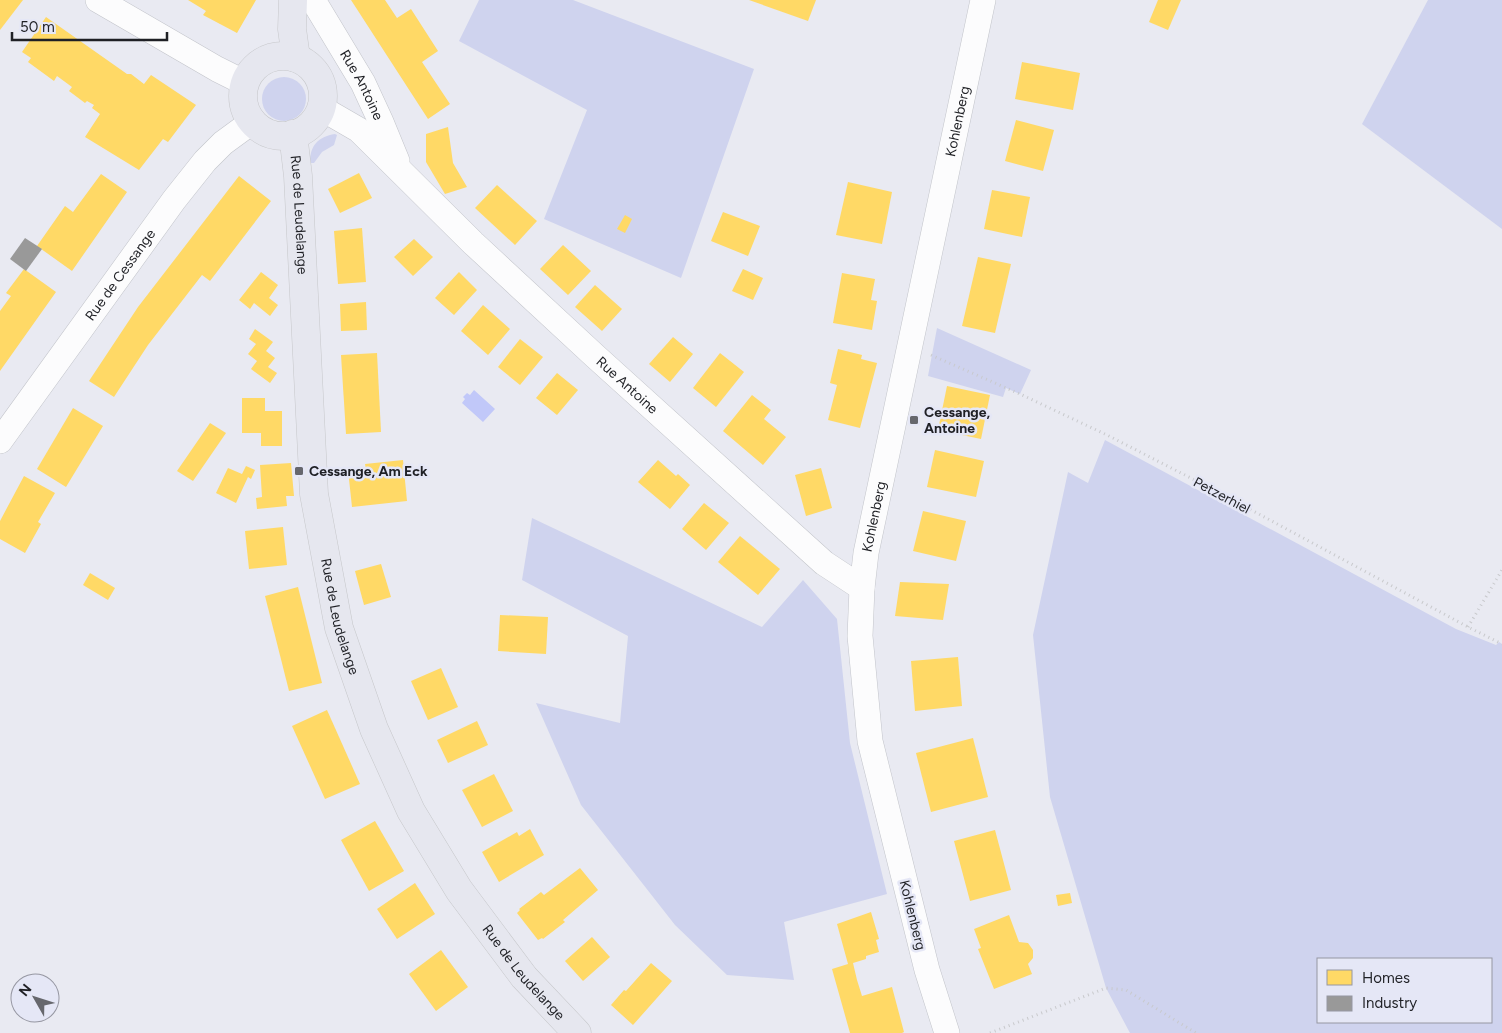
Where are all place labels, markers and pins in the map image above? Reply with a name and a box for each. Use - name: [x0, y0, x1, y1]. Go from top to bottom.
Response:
- place label: Cessange, Antoine: [924, 404, 991, 437]
- marker: Cessange, Antoine: [908, 414, 920, 426]
- place label: Cessange, Am Eck: [309, 463, 428, 480]
- marker: Cessange, Am Eck: [293, 465, 305, 477]

